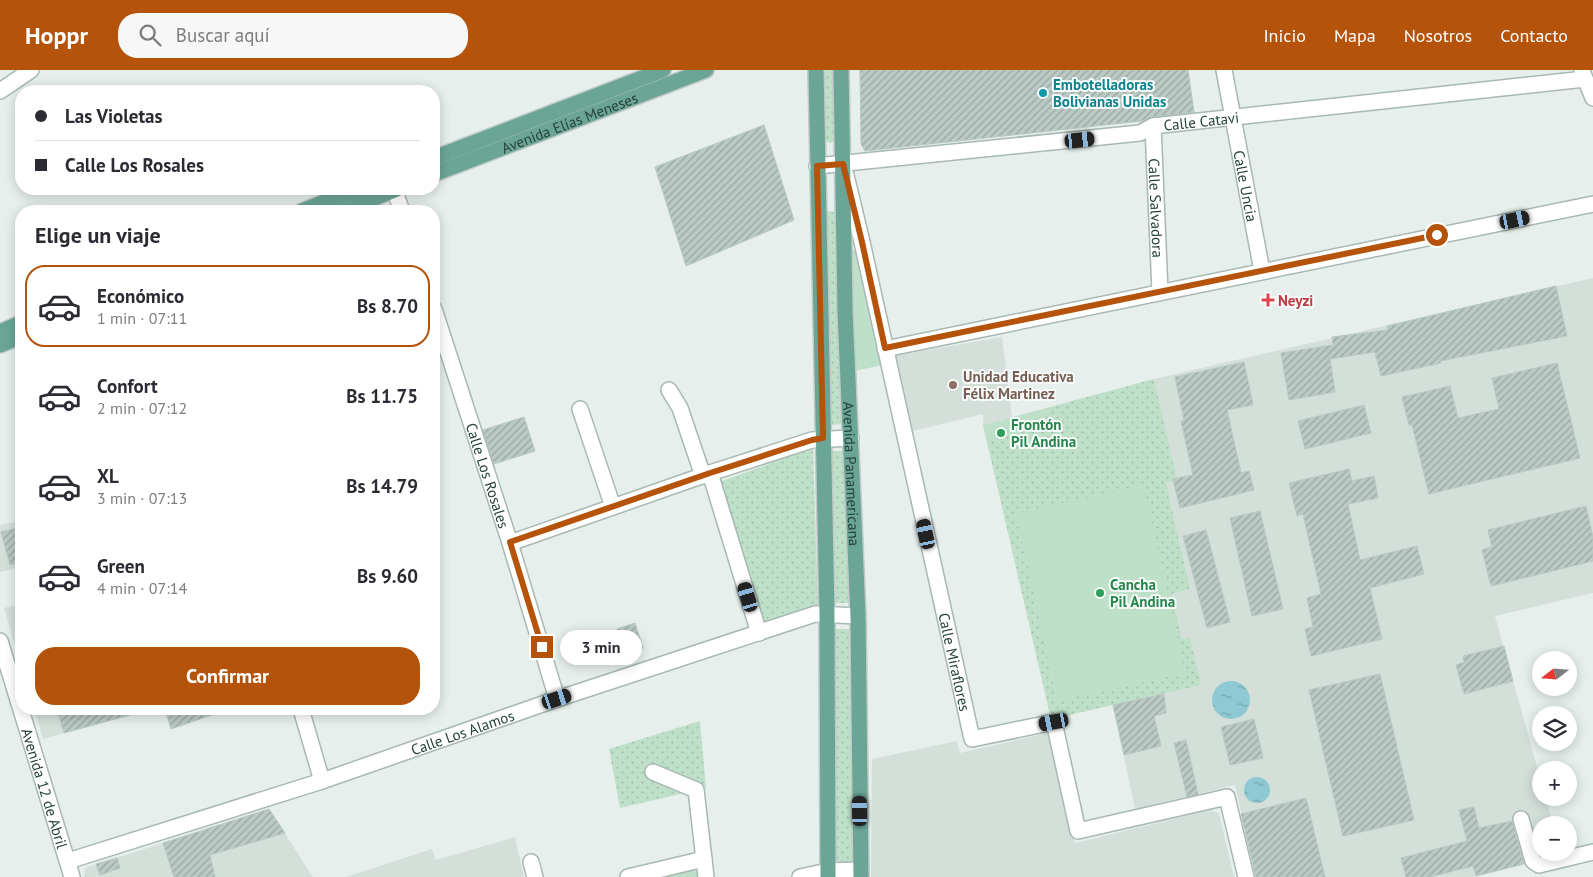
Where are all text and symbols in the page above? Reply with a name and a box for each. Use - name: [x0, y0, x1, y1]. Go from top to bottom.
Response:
- search box: [118, 13, 468, 58]
- text: Hoppr: [25, 20, 88, 51]
- icon: search: [136, 21, 164, 49]
- text: Buscar aquí: [176, 23, 270, 47]
- text: Inicio: [1263, 24, 1306, 47]
- text: Mapa: [1334, 24, 1376, 47]
- text: Nosotros: [1404, 24, 1472, 47]
- text: Contacto: [1500, 24, 1568, 47]
- place label: Embotelladoras Bolivianas Unidas: [1053, 75, 1166, 111]
- marker: Embotelladoras Bolivianas Unidas: [1037, 87, 1049, 99]
- street label: Avenida Elías Meneses: [498, 88, 640, 157]
- text: Las Violetas: [65, 104, 163, 128]
- street label: Calle Catavi: [1163, 107, 1240, 134]
- car: [1064, 131, 1095, 149]
- street label: Calle Uncia: [1230, 149, 1262, 223]
- text: Calle Los Rosales: [65, 153, 204, 177]
- street label: Calle Salvadora: [1145, 158, 1168, 258]
- car: [1498, 210, 1531, 230]
- text: Elige un viaje: [35, 221, 161, 249]
- route start: [1426, 224, 1448, 246]
- icon: car: [37, 284, 82, 329]
- text: Económico: [97, 284, 184, 308]
- place label: Neyzi: [1278, 291, 1313, 310]
- text: Bs 8.70: [357, 294, 418, 318]
- marker: Neyzi: [1262, 294, 1274, 306]
- text: 1 min · 07:11: [97, 308, 187, 328]
- place label: Unidad Educativa Félix Martinez: [963, 367, 1074, 403]
- icon: car: [37, 374, 82, 419]
- text: Confort: [97, 374, 158, 398]
- marker: Unidad Educativa Félix Martinez: [947, 379, 959, 391]
- text: Bs 11.75: [346, 384, 418, 408]
- text: 2 min · 07:12: [97, 398, 187, 418]
- street label: Avenida Panamericana: [839, 401, 865, 546]
- place label: Frontón Pil Andina: [1011, 415, 1076, 451]
- street label: Calle Los Rosales: [462, 420, 514, 531]
- marker: Frontón Pil Andina: [995, 427, 1007, 439]
- icon: car: [37, 464, 82, 509]
- text: XL: [97, 464, 119, 488]
- text: Bs 14.79: [346, 474, 418, 498]
- text: 3 min · 07:13: [97, 488, 187, 508]
- car: [915, 518, 936, 550]
- icon: car: [37, 554, 82, 599]
- text: Green: [97, 554, 145, 578]
- text: Bs 9.60: [357, 564, 418, 588]
- place label: Cancha Pil Andina: [1110, 575, 1175, 611]
- text: 4 min · 07:14: [97, 578, 187, 598]
- car: [736, 580, 759, 614]
- marker: Cancha Pil Andina: [1094, 587, 1106, 599]
- street label: Calle Miraflores: [935, 611, 975, 713]
- callout: 3 min: [560, 630, 642, 664]
- route end: [531, 636, 553, 658]
- text: 3 min: [581, 637, 621, 657]
- button: Confirmar: [35, 647, 420, 705]
- north arrow: [1532, 651, 1578, 696]
- map controls: [1532, 651, 1577, 861]
- car: [540, 687, 573, 711]
- street label: Calle Los Alamos: [408, 705, 517, 759]
- button: layers: [1532, 706, 1577, 751]
- car: [1037, 712, 1070, 732]
- street label: Avenida 12 de Abril: [18, 726, 72, 851]
- button: +: [1532, 761, 1577, 806]
- car: [852, 796, 867, 826]
- button: −: [1532, 816, 1577, 861]

